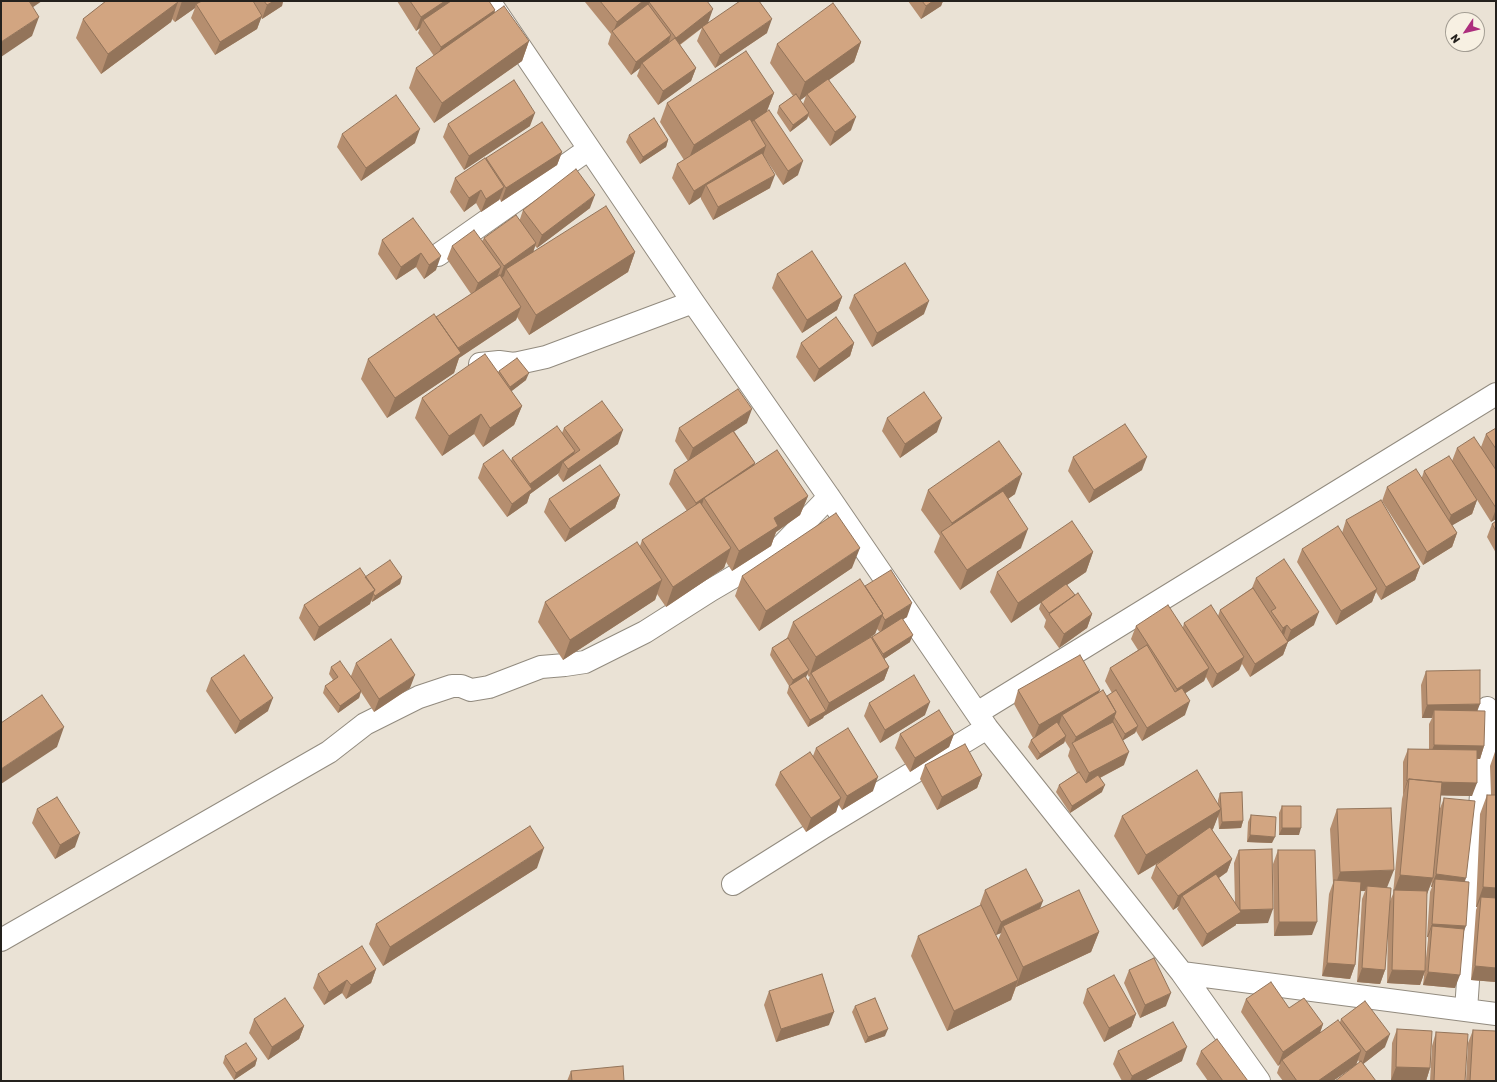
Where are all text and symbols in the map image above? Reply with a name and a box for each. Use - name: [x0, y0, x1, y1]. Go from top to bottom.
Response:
- north arrow: [1445, 12, 1485, 52]
- text: N: [1448, 32, 1463, 46]

